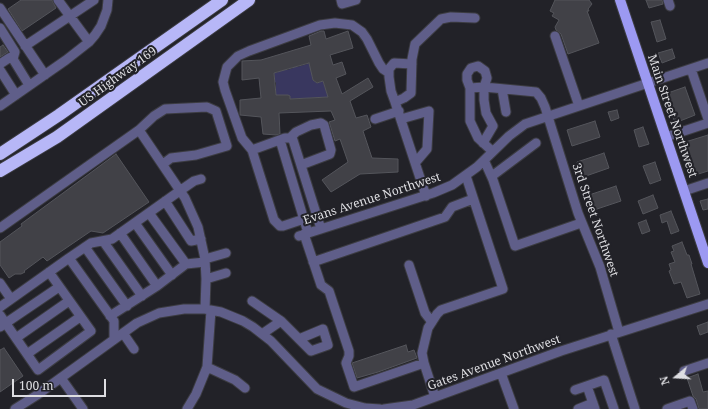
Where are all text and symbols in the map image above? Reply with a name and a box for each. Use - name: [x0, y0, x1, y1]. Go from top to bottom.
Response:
- street label: US Highway 169: [76, 44, 160, 110]
- street label: Main Street Northwest: [644, 53, 700, 179]
- street label: 3rd Street Northwest: [569, 161, 621, 279]
- street label: Evans Avenue Northwest: [302, 170, 442, 228]
- street label: Gates Avenue Northwest: [426, 332, 562, 394]
- north arrow: [656, 357, 696, 397]
- scale bar: [14, 371, 108, 397]
- text: N: [656, 374, 673, 387]
- text: 100 m: [19, 377, 54, 394]

